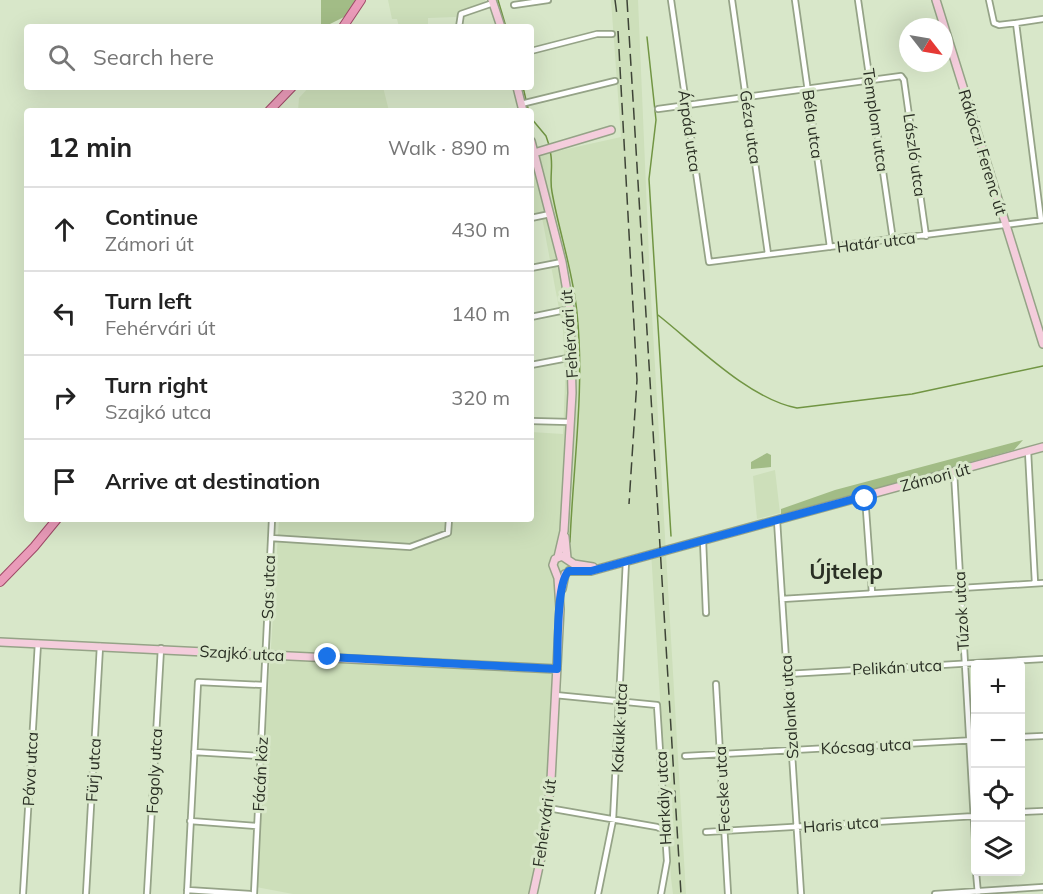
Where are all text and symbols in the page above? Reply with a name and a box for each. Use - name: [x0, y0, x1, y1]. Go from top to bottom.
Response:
- north arrow: [899, 18, 953, 72]
- search box: [24, 24, 534, 90]
- icon: search: [45, 41, 78, 74]
- text: Search here: [93, 43, 214, 71]
- street label: Templom utca: [859, 67, 893, 173]
- street label: Rákóczi Ferenc út: [954, 87, 1012, 218]
- street label: Béla utca: [798, 88, 828, 160]
- street label: Árpád utca: [674, 89, 706, 173]
- street label: Géza utca: [736, 89, 766, 165]
- street label: László utca: [899, 112, 931, 198]
- text: 12 min: [48, 131, 132, 164]
- text: Walk · 890 m: [388, 135, 510, 160]
- text: Continue: [105, 203, 198, 231]
- icon: ahead: [48, 213, 81, 246]
- text: 430 m: [451, 217, 510, 242]
- street label: Határ utca: [835, 227, 917, 257]
- text: Zámori út: [105, 231, 194, 256]
- text: Turn left: [105, 287, 192, 315]
- street label: Fehérvári út: [556, 289, 582, 379]
- icon: left: [48, 297, 81, 330]
- text: 140 m: [451, 301, 510, 326]
- text: Fehérvári út: [105, 315, 216, 340]
- text: Turn right: [105, 371, 208, 399]
- icon: right: [48, 381, 81, 414]
- text: 320 m: [451, 385, 510, 410]
- text: Szajkó utca: [105, 399, 211, 424]
- street label: Zámori út: [898, 458, 972, 496]
- icon: arrive: [48, 465, 81, 498]
- text: Arrive at destination: [105, 467, 320, 495]
- route start: [851, 485, 877, 511]
- street label: Sas utca: [257, 555, 279, 619]
- district label: Újtelep: [809, 557, 883, 585]
- street label: Túzok utca: [949, 571, 973, 651]
- street label: Szajkó utca: [199, 641, 285, 665]
- route end: [314, 643, 340, 669]
- street label: Szalonka utca: [775, 654, 803, 760]
- street label: Pelikán utca: [852, 655, 942, 679]
- map controls: [971, 660, 1025, 876]
- button: +: [971, 660, 1025, 714]
- street label: Kakukk utca: [607, 682, 631, 774]
- button: −: [971, 714, 1025, 768]
- street label: Fogoly utca: [142, 728, 166, 814]
- street label: Páva utca: [18, 731, 42, 807]
- street label: Kócsag utca: [820, 734, 912, 758]
- street label: Fácán köz: [248, 736, 272, 812]
- street label: Fürj utca: [81, 737, 105, 803]
- street label: Fecske utca: [710, 745, 734, 833]
- street label: Harkály utca: [651, 750, 675, 846]
- button: locate: [971, 768, 1025, 822]
- street label: Fehérvári út: [528, 777, 560, 868]
- street label: Haris utca: [802, 811, 880, 837]
- button: layers: [971, 822, 1025, 876]

